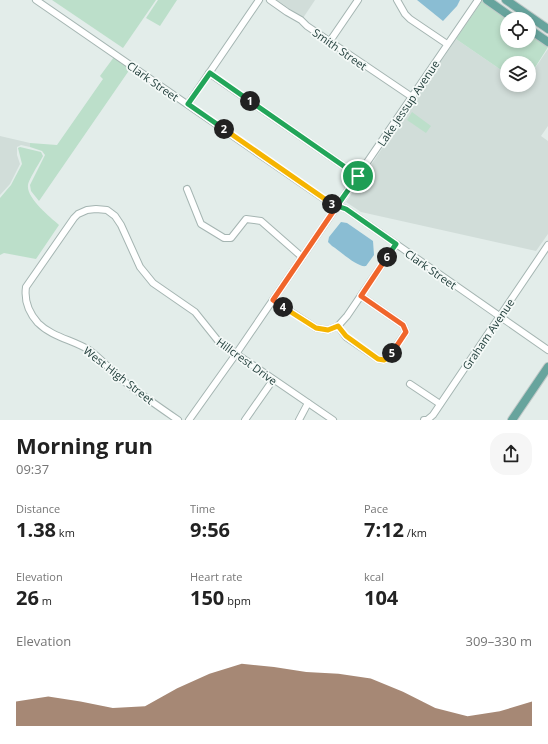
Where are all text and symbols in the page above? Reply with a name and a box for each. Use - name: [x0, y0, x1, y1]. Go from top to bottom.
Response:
- map controls: [500, 12, 536, 92]
- button: locate: [500, 12, 536, 48]
- street label: Smith Street: [310, 25, 370, 73]
- button: layers: [500, 56, 536, 92]
- street label: Lake Jessup Avenue: [374, 57, 442, 149]
- street label: Clark Street: [124, 58, 182, 104]
- pin: 1: [240, 91, 260, 111]
- text: 1: [247, 93, 253, 108]
- pin: 2: [214, 119, 234, 139]
- text: 2: [221, 121, 227, 136]
- pin: [341, 159, 375, 193]
- icon: arrive: [347, 165, 369, 187]
- pin: 3: [322, 194, 342, 214]
- text: 3: [329, 196, 335, 211]
- street label: Clark Street: [402, 246, 460, 292]
- pin: 6: [377, 247, 397, 267]
- text: 6: [384, 249, 390, 264]
- street label: Graham Avenue: [459, 295, 517, 373]
- pin: 4: [273, 297, 293, 317]
- text: 4: [280, 299, 286, 314]
- street label: Hillcrest Drive: [214, 334, 280, 388]
- street label: West High Street: [81, 343, 157, 407]
- pin: 5: [382, 343, 402, 363]
- text: 5: [389, 345, 395, 360]
- text: Morning run: [16, 430, 153, 460]
- button: share: [490, 433, 532, 475]
- text: 09:37: [16, 460, 49, 478]
- text: Distance: [16, 501, 60, 516]
- text: Time: [190, 501, 215, 516]
- text: Pace: [364, 501, 388, 516]
- text: 1.38: [16, 516, 56, 543]
- text: 9:56: [190, 516, 230, 543]
- text: 7:12: [364, 516, 404, 543]
- text: km: [56, 525, 75, 540]
- text: /km: [404, 525, 427, 540]
- text: Elevation: [16, 569, 63, 584]
- text: Heart rate: [190, 569, 242, 584]
- text: kcal: [364, 569, 384, 584]
- text: 26: [16, 584, 39, 611]
- text: 150: [190, 584, 224, 611]
- text: 104: [364, 584, 398, 611]
- text: m: [39, 593, 52, 608]
- text: bpm: [224, 593, 251, 608]
- text: Elevation: [16, 632, 71, 650]
- text: 309–330 m: [465, 632, 532, 650]

